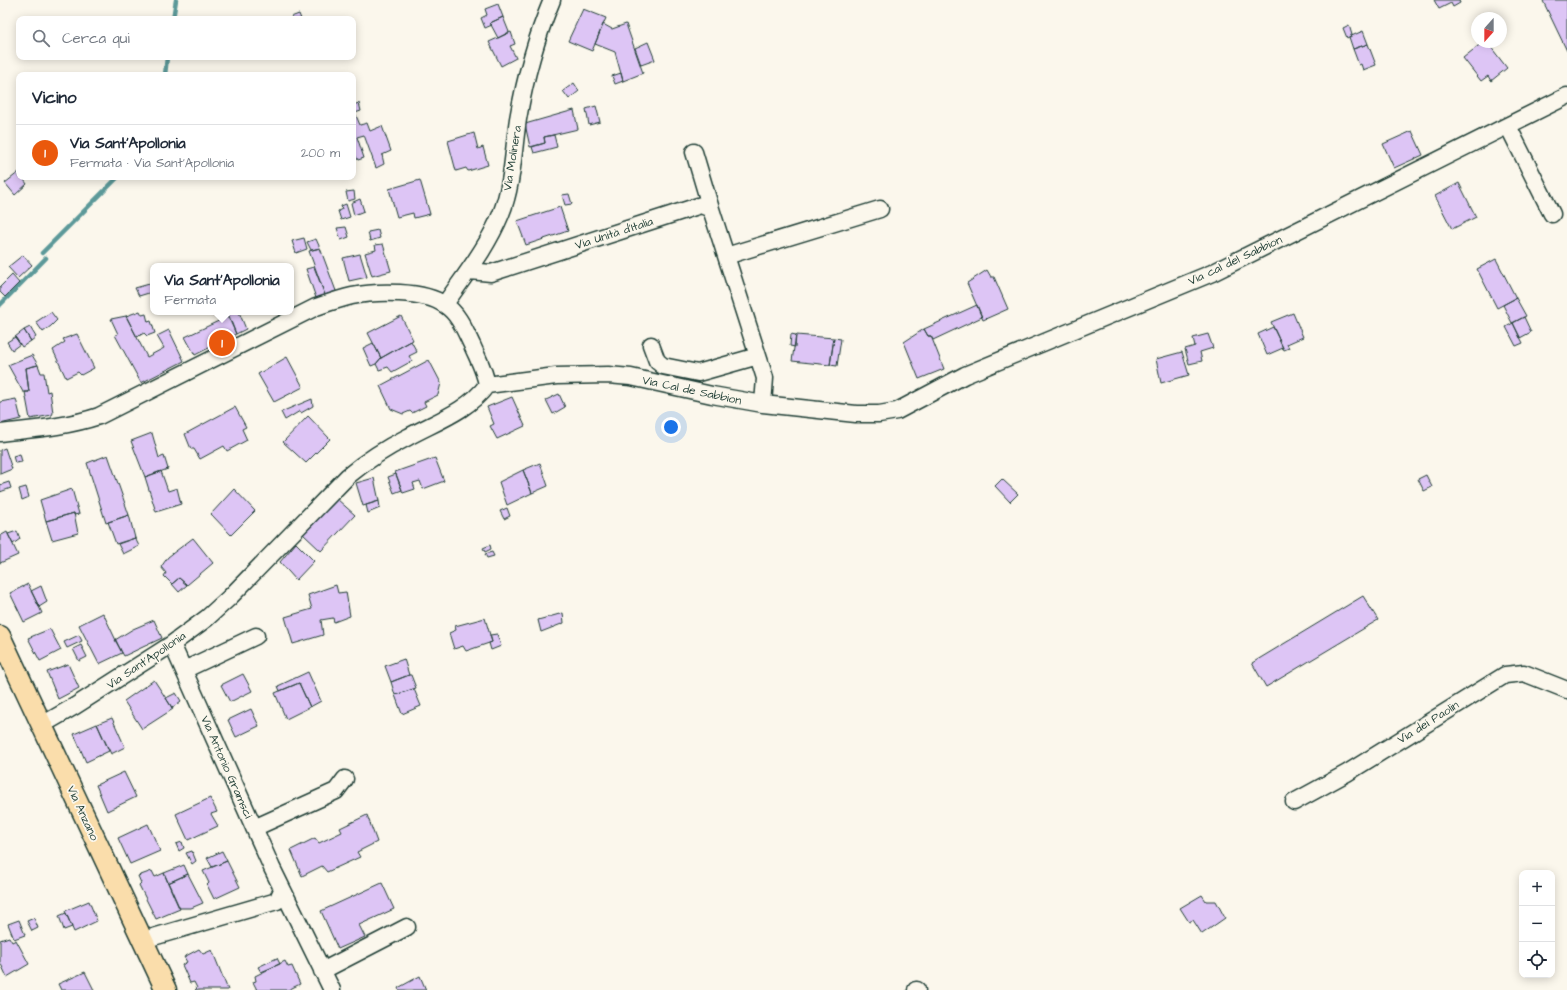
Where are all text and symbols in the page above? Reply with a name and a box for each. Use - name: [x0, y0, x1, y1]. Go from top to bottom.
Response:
- north arrow: [1471, 12, 1507, 48]
- search box: [16, 16, 356, 60]
- icon: search: [30, 27, 52, 49]
- text: Cerca qui: [62, 28, 130, 49]
- text: Vicino: [32, 86, 77, 110]
- street label: Via Molinera: [499, 124, 526, 192]
- text: Via Sant'Apollonia: [70, 133, 186, 154]
- text: 1: [44, 144, 46, 162]
- text: 200 m: [301, 144, 340, 162]
- text: Fermata · Via Sant'Apollonia: [70, 154, 234, 172]
- street label: Via Unità d'Italia: [573, 213, 655, 254]
- street label: Via cal del Sabbion: [1185, 231, 1285, 290]
- popup: [150, 263, 294, 315]
- text: Via Sant'Apollonia: [164, 270, 280, 291]
- text: Fermata: [164, 291, 216, 309]
- pin: 1: [209, 328, 235, 358]
- street label: Via Cal de Sabbion: [641, 372, 743, 409]
- your location: [661, 417, 681, 437]
- street label: Via Sant'Apollonia: [103, 628, 189, 693]
- street label: Via dei Paolin: [1394, 697, 1462, 748]
- street label: Via Antonio Gramsci: [196, 713, 257, 821]
- street label: Via Anzano: [62, 783, 103, 844]
- map controls: [1519, 870, 1555, 978]
- button: +: [1519, 870, 1555, 906]
- button: −: [1519, 906, 1555, 942]
- button: locate: [1519, 942, 1555, 978]

